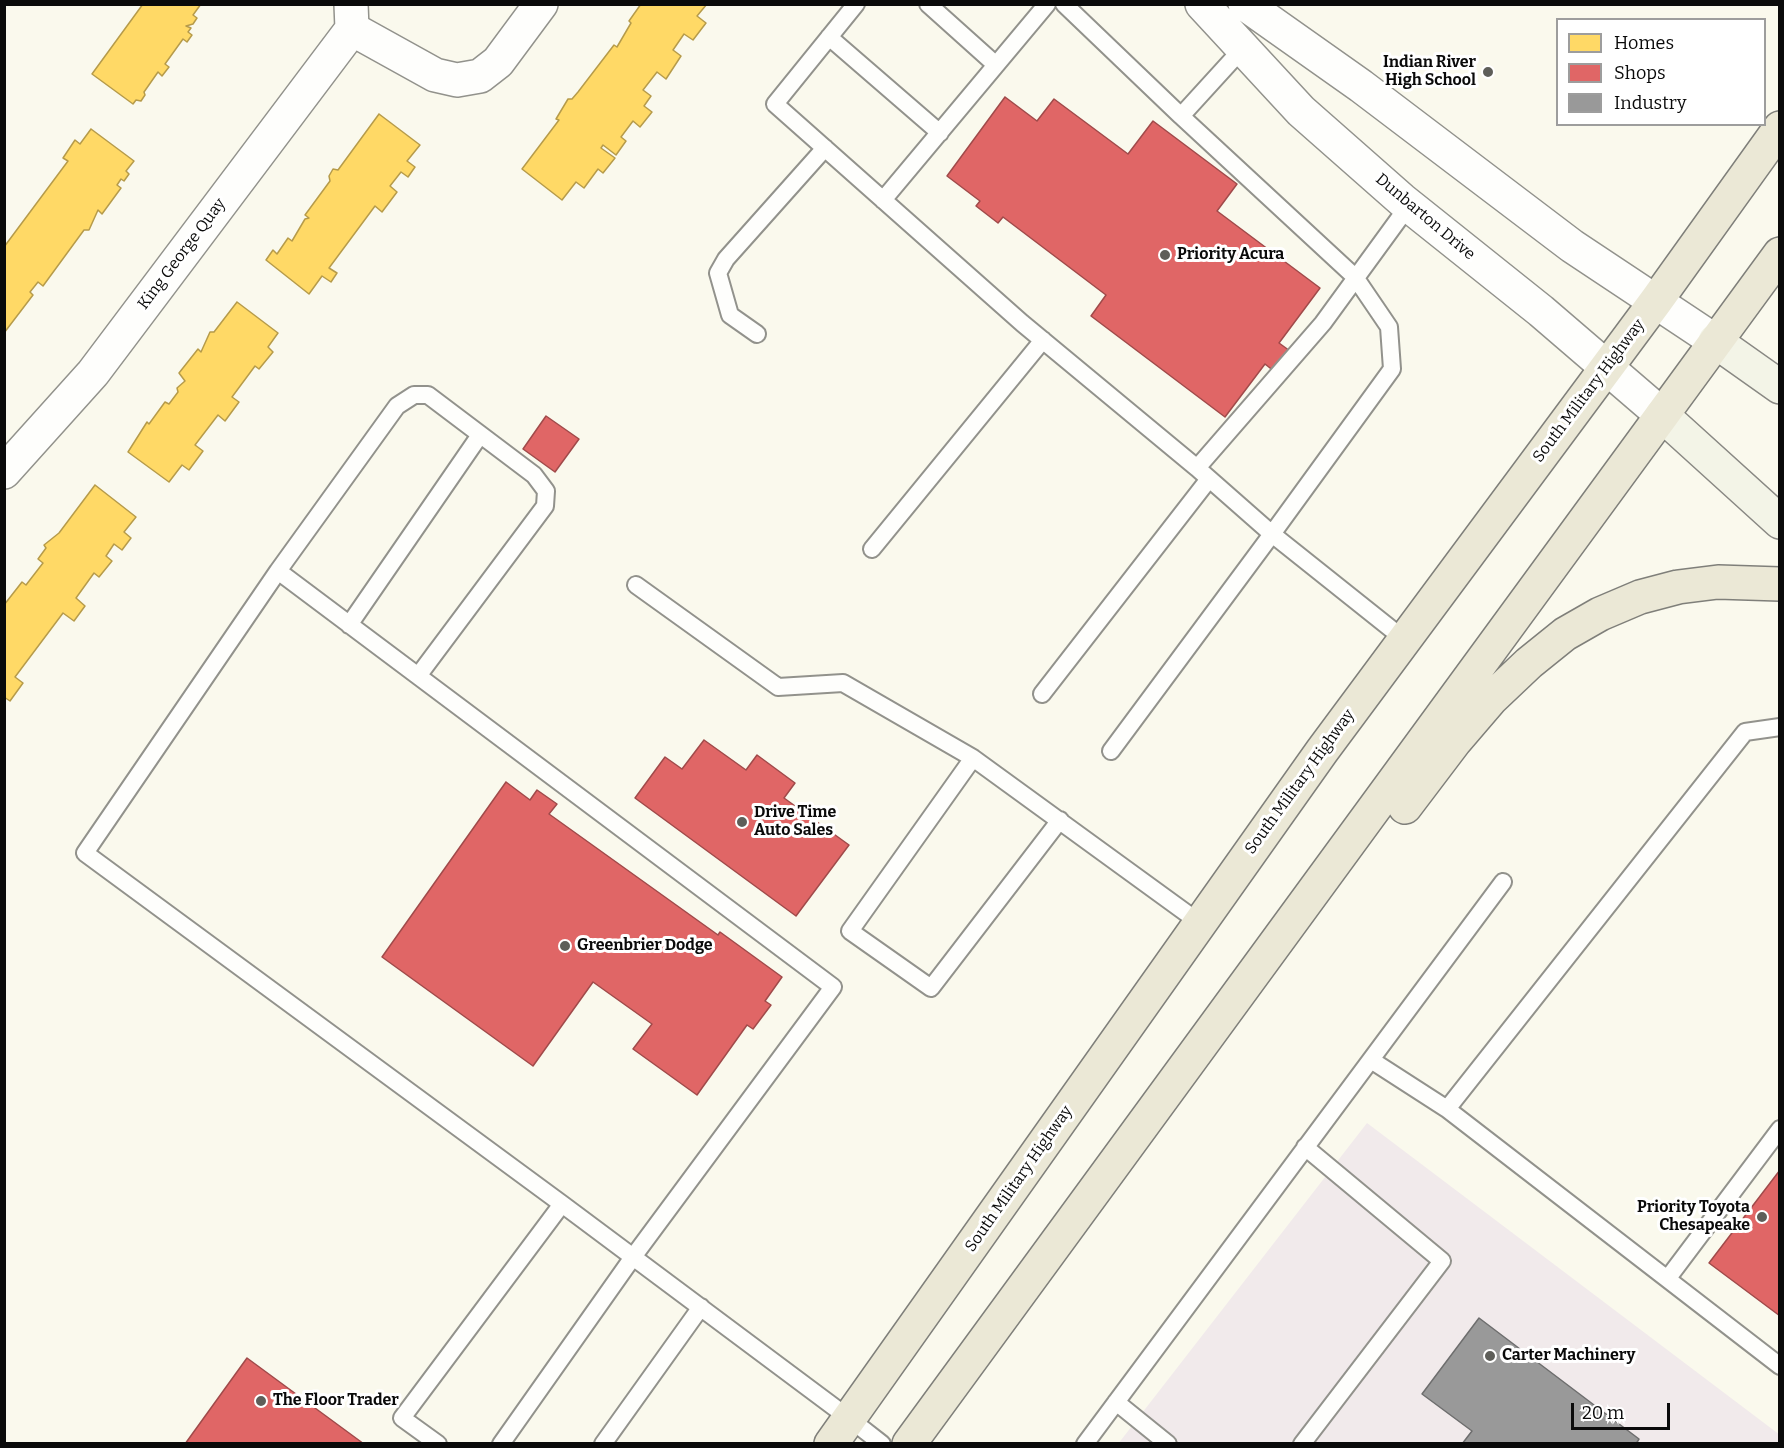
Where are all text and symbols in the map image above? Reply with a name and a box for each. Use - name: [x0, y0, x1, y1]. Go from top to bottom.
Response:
- legend: [1556, 18, 1766, 126]
- text: Homes: [1614, 32, 1674, 54]
- place label: Indian River High School: [1383, 53, 1476, 91]
- text: Shops: [1614, 62, 1666, 84]
- marker: Indian River High School: [1481, 65, 1495, 79]
- text: Industry: [1614, 92, 1686, 114]
- street label: Dunbarton Drive: [1371, 170, 1479, 264]
- street label: King George Quay: [134, 195, 230, 313]
- place label: Priority Acura: [1177, 245, 1284, 265]
- marker: Priority Acura: [1158, 248, 1172, 262]
- street label: South Military Highway: [1529, 316, 1649, 466]
- street label: South Military Highway: [1241, 706, 1359, 858]
- place label: Drive Time Auto Sales: [754, 803, 836, 841]
- marker: Drive Time Auto Sales: [735, 815, 749, 829]
- place label: Greenbrier Dodge: [577, 936, 713, 956]
- marker: Greenbrier Dodge: [558, 939, 572, 953]
- street label: South Military Highway: [961, 1102, 1077, 1256]
- place label: Priority Toyota Chesapeake: [1637, 1198, 1750, 1236]
- marker: Priority Toyota Chesapeake: [1755, 1210, 1769, 1224]
- place label: Carter Machinery: [1502, 1346, 1635, 1366]
- marker: Carter Machinery: [1483, 1349, 1497, 1363]
- place label: The Floor Trader: [273, 1391, 399, 1411]
- scale bar: [1574, 1391, 1673, 1429]
- marker: The Floor Trader: [254, 1394, 268, 1408]
- text: 20 m: [1582, 1402, 1624, 1424]

